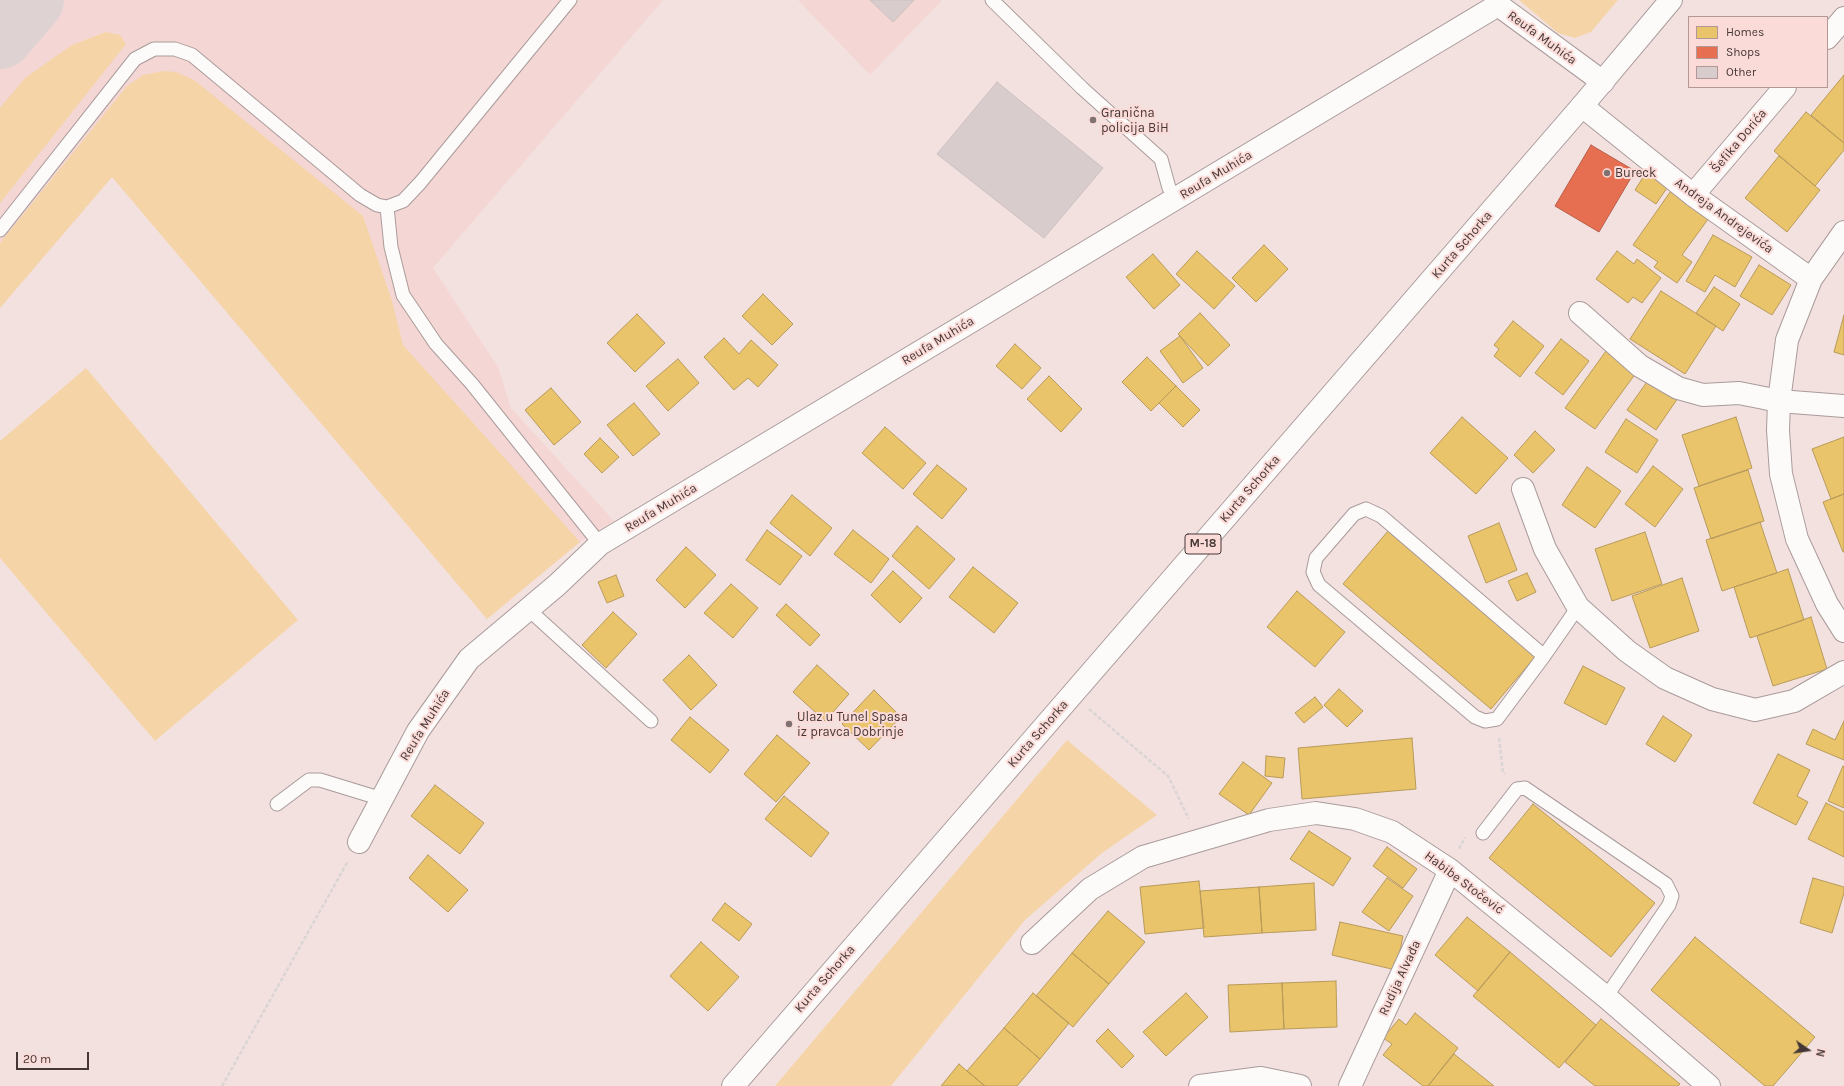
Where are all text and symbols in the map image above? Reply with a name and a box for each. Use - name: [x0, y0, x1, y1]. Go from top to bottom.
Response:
- street label: Reufa Muhića: [1504, 8, 1580, 68]
- legend: [1688, 16, 1828, 88]
- text: Homes: [1726, 25, 1764, 39]
- text: Shops: [1726, 45, 1760, 59]
- text: Other: [1726, 65, 1756, 79]
- place label: Granična policija BiH: [1101, 105, 1169, 136]
- street label: Šefika Dorića: [1708, 106, 1770, 176]
- marker: Granična policija BiH: [1088, 115, 1098, 125]
- street label: Reufa Muhića: [1177, 147, 1255, 203]
- place label: Bureck: [1615, 165, 1656, 181]
- marker: Bureck: [1602, 168, 1612, 178]
- street label: Andreja Andrejevića: [1672, 175, 1776, 257]
- street label: Kurta Schorka: [1428, 208, 1496, 282]
- street label: Reufa Muhića: [899, 313, 977, 369]
- street label: Kurta Schorka: [1216, 452, 1284, 526]
- street label: Reufa Muhića: [622, 480, 700, 536]
- road number: M-18: [1185, 534, 1221, 554]
- street label: Reufa Muhića: [397, 686, 453, 764]
- street label: Kurta Schorka: [1004, 697, 1072, 771]
- place label: Ulaz u Tunel Spasa iz pravca Dobrinje: [797, 709, 908, 740]
- marker: Ulaz u Tunel Spasa iz pravca Dobrinje: [784, 719, 794, 729]
- street label: Habibe Stočević: [1421, 848, 1507, 918]
- street label: Rudija Alvađa: [1376, 938, 1424, 1018]
- street label: Kurta Schorka: [791, 942, 859, 1016]
- north arrow: [1788, 1030, 1828, 1070]
- scale bar: [18, 1044, 91, 1070]
- text: N: [1813, 1047, 1827, 1058]
- text: 20 m: [23, 1052, 51, 1066]

